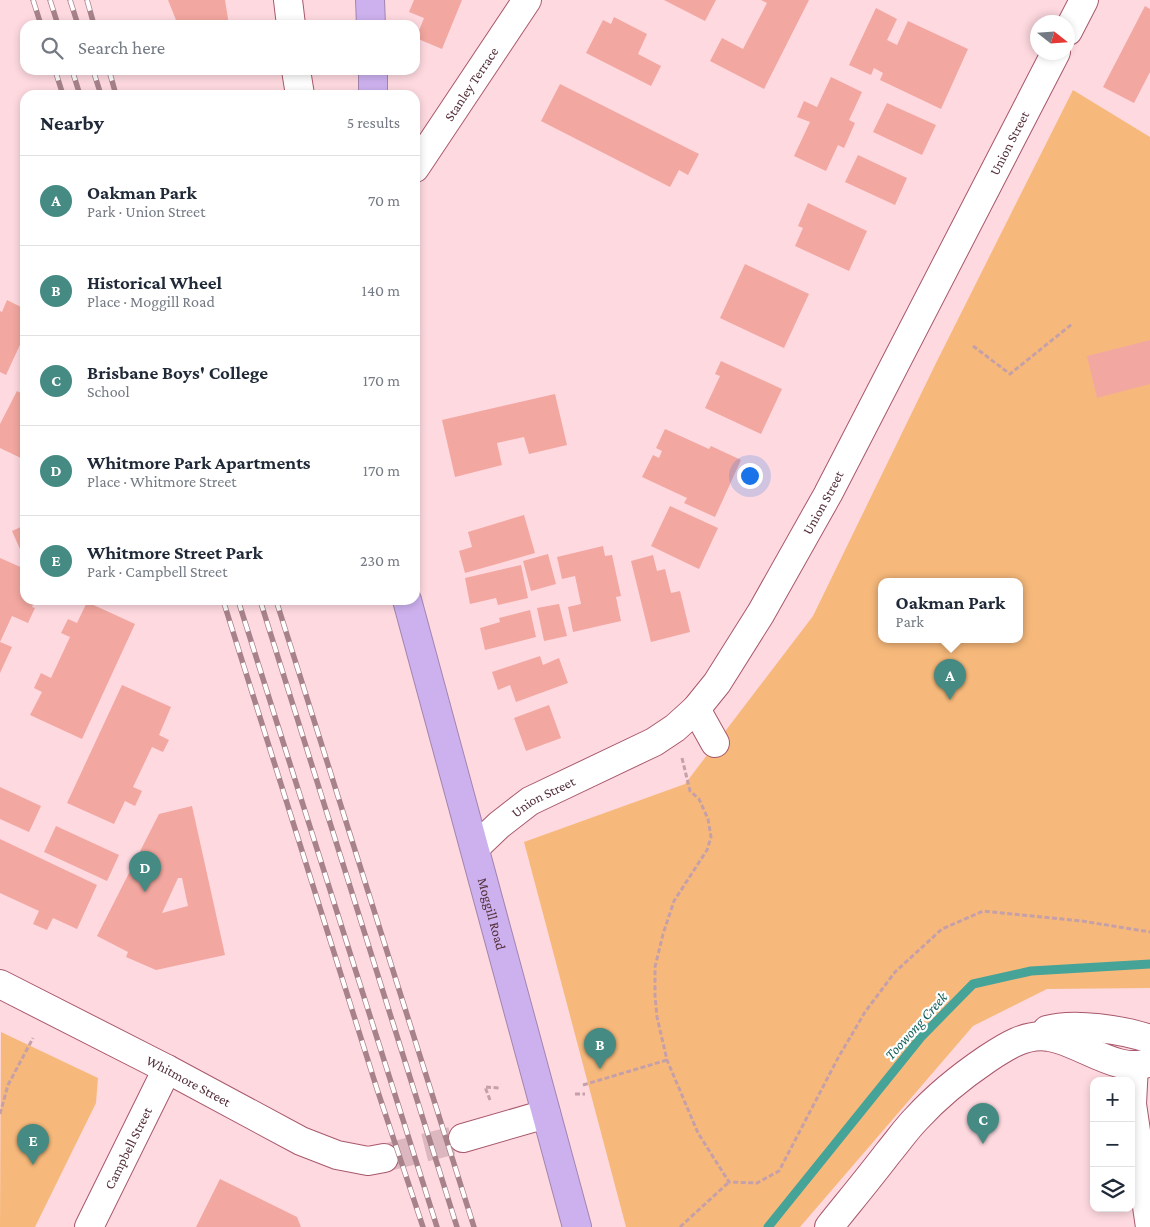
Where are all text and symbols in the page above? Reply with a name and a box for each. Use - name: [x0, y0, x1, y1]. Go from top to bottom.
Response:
- north arrow: [1030, 15, 1075, 60]
- search box: [20, 20, 420, 75]
- icon: search: [38, 34, 66, 62]
- text: Search here: [78, 37, 165, 58]
- street label: Stanley Terrace: [441, 44, 501, 124]
- street label: Union Street: [986, 108, 1032, 178]
- text: Nearby: [40, 111, 104, 135]
- text: 5 results: [347, 114, 400, 131]
- text: Oakman Park: [87, 182, 197, 203]
- text: A: [51, 192, 61, 209]
- text: 70 m: [368, 192, 400, 209]
- text: Park · Union Street: [87, 203, 205, 220]
- text: Historical Wheel: [87, 272, 222, 293]
- text: B: [51, 282, 61, 299]
- text: 140 m: [362, 282, 400, 299]
- text: Place · Moggill Road: [87, 293, 215, 310]
- text: Brisbane Boys' College: [87, 362, 268, 383]
- text: C: [51, 372, 61, 389]
- text: 170 m: [363, 372, 400, 389]
- text: School: [87, 383, 130, 400]
- text: Whitmore Park Apartments: [87, 452, 311, 473]
- text: D: [50, 462, 62, 479]
- text: 170 m: [363, 462, 400, 479]
- your location: [737, 463, 763, 489]
- street label: Union Street: [799, 468, 847, 537]
- text: Place · Whitmore Street: [87, 473, 237, 490]
- text: Whitmore Street Park: [87, 542, 263, 563]
- text: E: [51, 552, 61, 569]
- text: 230 m: [360, 552, 400, 569]
- text: Park · Campbell Street: [87, 563, 227, 580]
- popup: [878, 578, 1023, 643]
- text: Oakman Park: [896, 592, 1005, 613]
- text: Park: [896, 613, 924, 630]
- pin: A: [934, 659, 966, 700]
- street label: Union Street: [508, 773, 578, 821]
- pin: D: [129, 851, 161, 892]
- street label: Moggill Road: [475, 876, 510, 952]
- water label: Toowong Creek: [882, 988, 952, 1064]
- pin: B: [584, 1028, 616, 1069]
- street label: Whitmore Street: [144, 1052, 234, 1110]
- map controls: [1090, 1077, 1135, 1212]
- button: +: [1090, 1077, 1135, 1122]
- pin: C: [967, 1103, 999, 1144]
- street label: Campbell Street: [101, 1104, 155, 1192]
- button: −: [1090, 1122, 1135, 1167]
- pin: E: [17, 1124, 49, 1165]
- button: layers: [1090, 1167, 1135, 1212]

